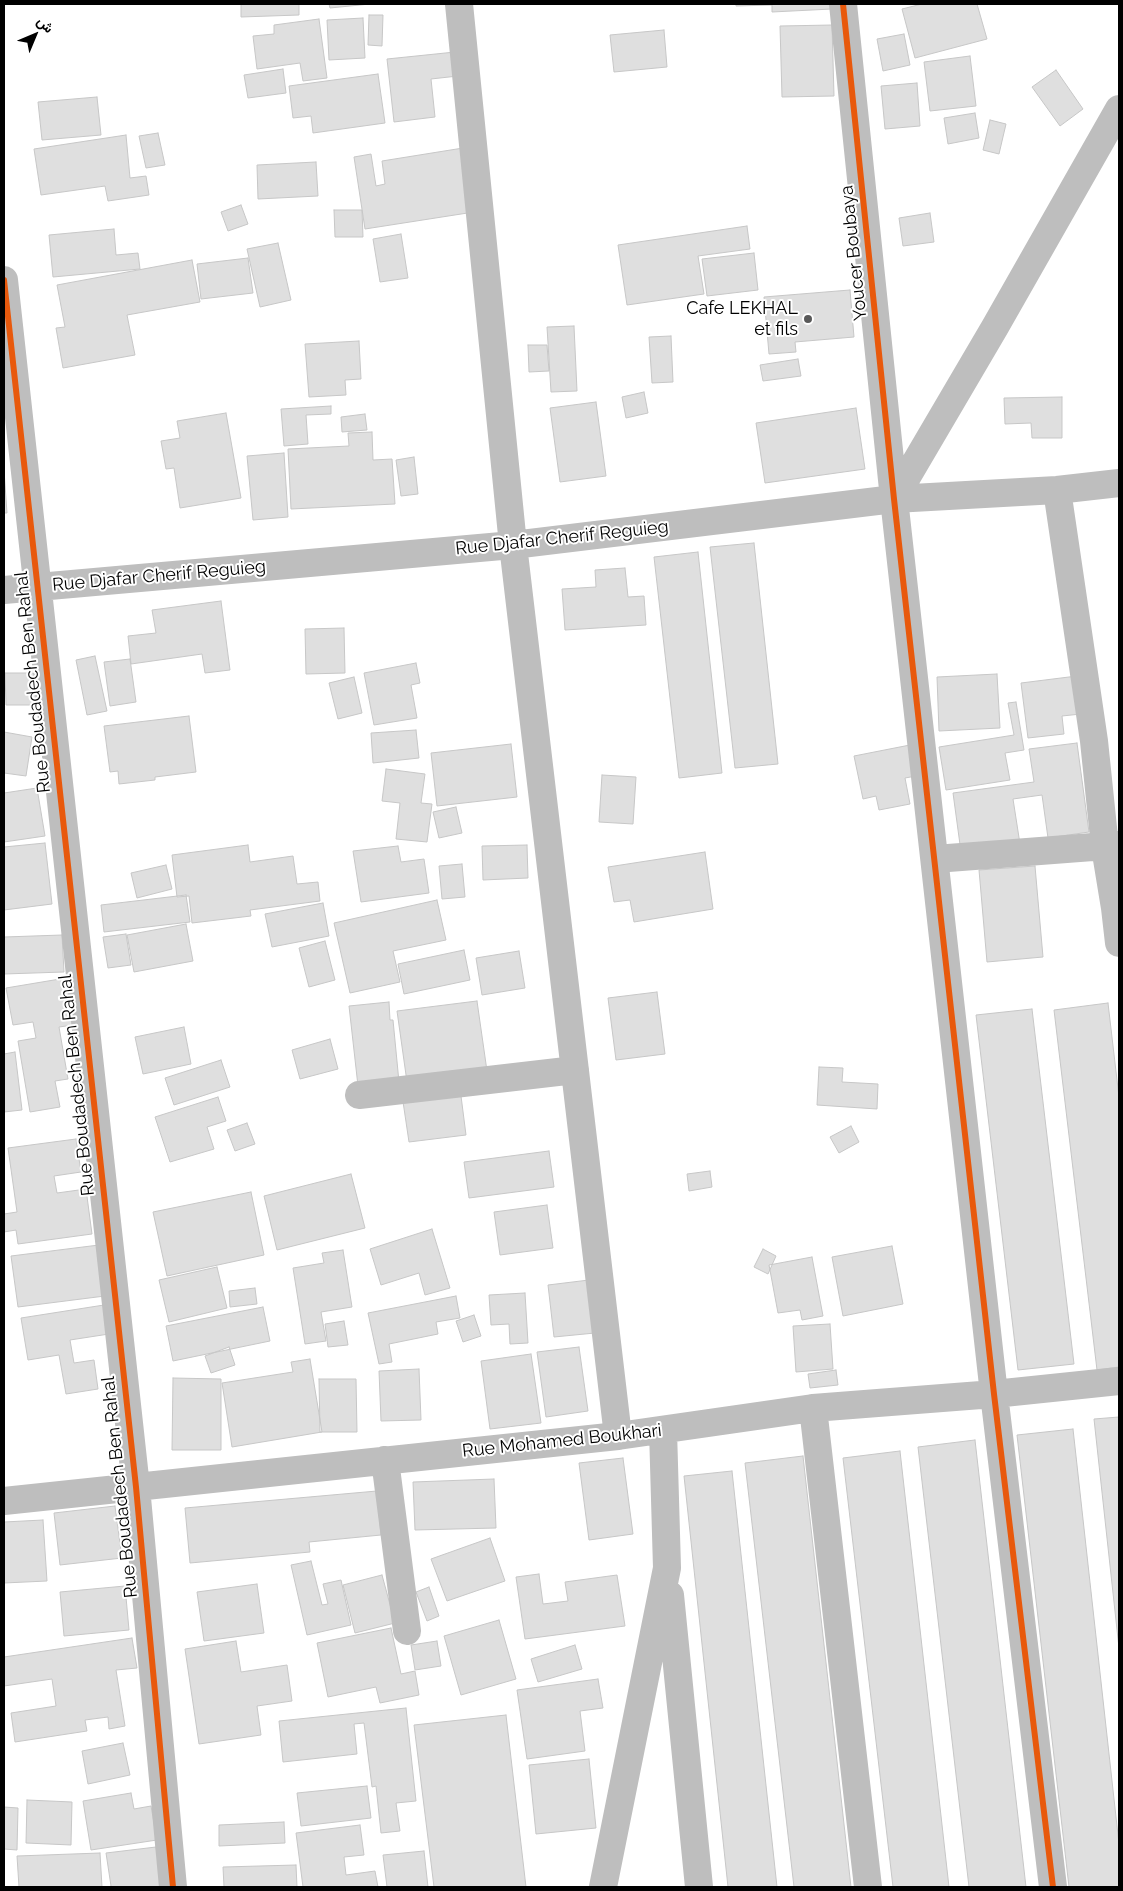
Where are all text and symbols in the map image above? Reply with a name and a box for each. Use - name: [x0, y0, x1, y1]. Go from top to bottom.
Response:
- north arrow: [10, 10, 60, 60]
- text: ش: [34, 13, 57, 36]
- street label: Youcer Boubaya: [836, 184, 872, 322]
- place label: Cafe LEKHAL et fils: [686, 298, 798, 340]
- marker: Cafe LEKHAL et fils: [802, 313, 814, 325]
- street label: Rue Djafar Cherif Reguieg: [454, 516, 670, 560]
- street label: Rue Djafar Cherif Reguieg: [51, 556, 267, 596]
- street label: Rue Boudadech Ben Rahal: [11, 570, 55, 794]
- street label: Rue Boudadech Ben Rahal: [55, 973, 99, 1197]
- street label: Rue Boudadech Ben Rahal: [98, 1375, 142, 1599]
- street label: Rue Mohamed Boukhari: [461, 1420, 663, 1462]

